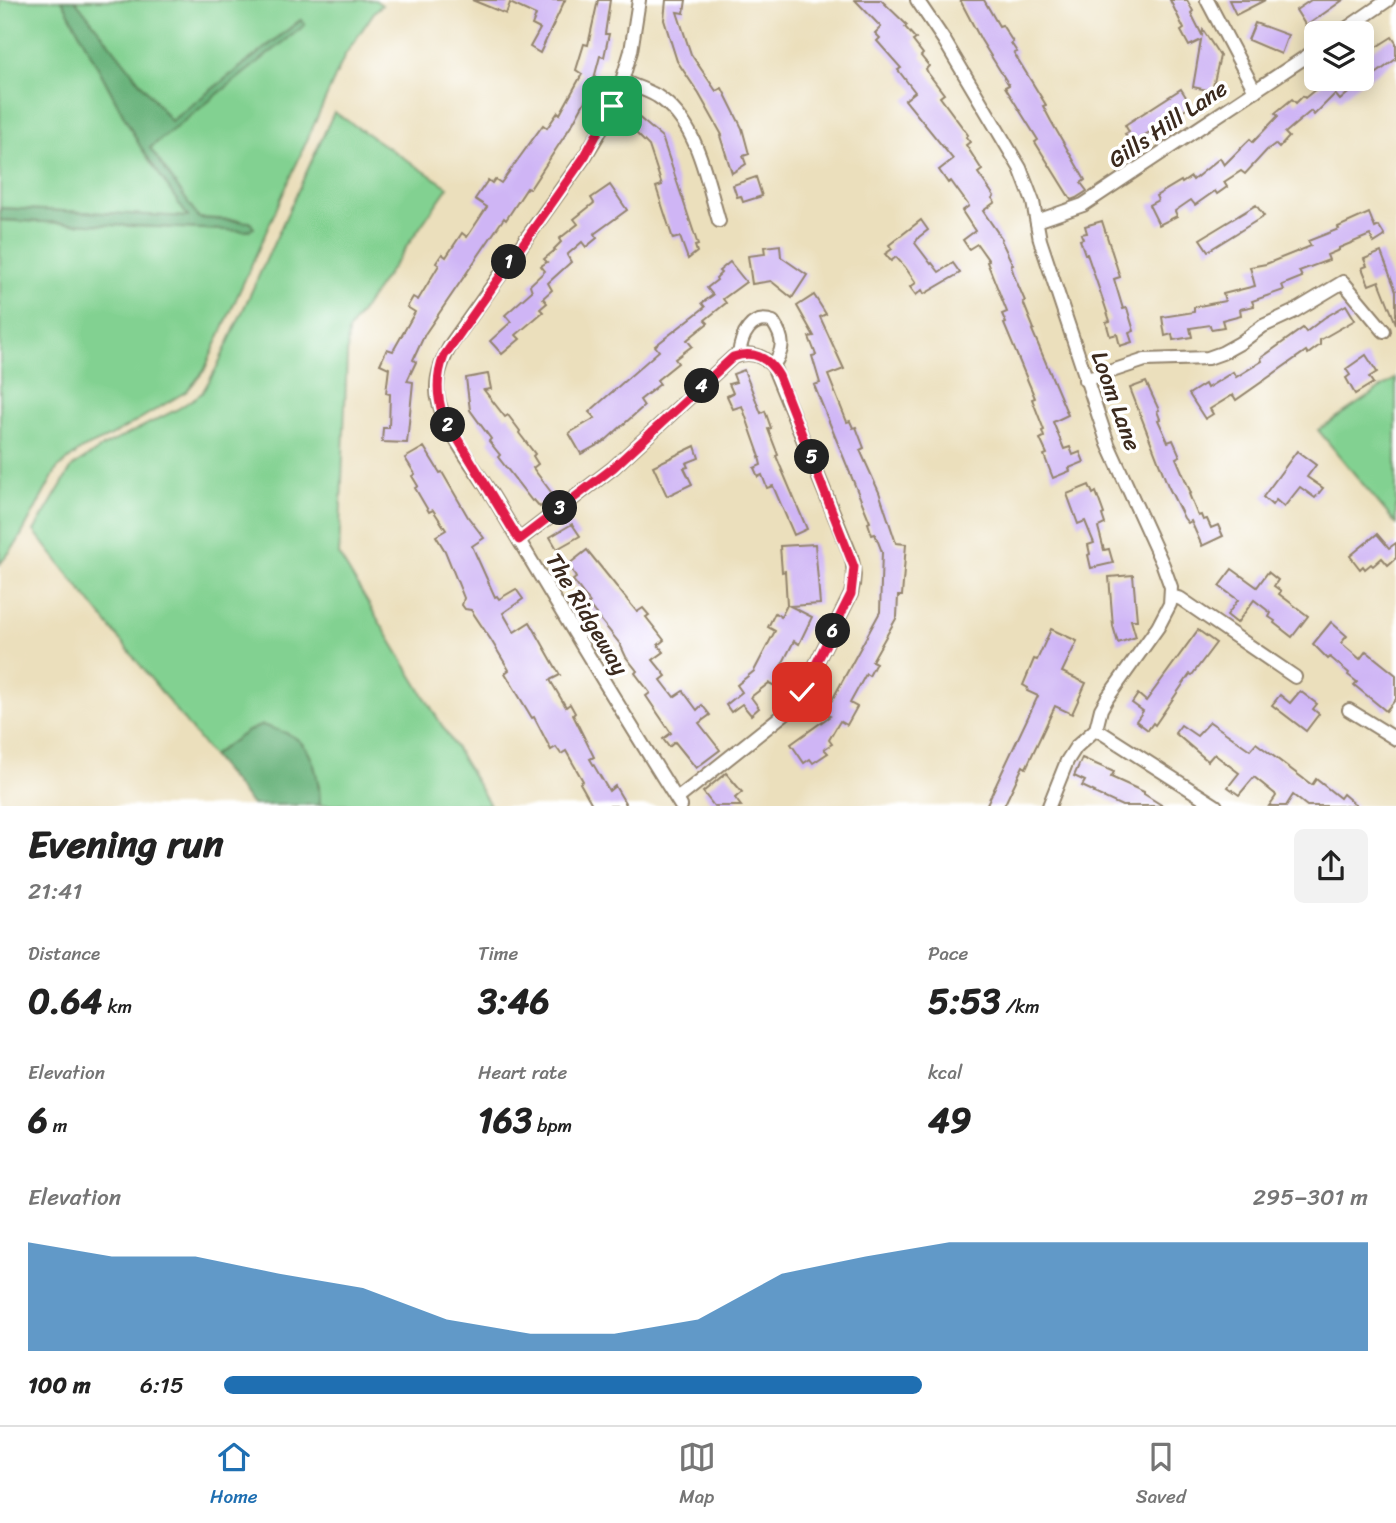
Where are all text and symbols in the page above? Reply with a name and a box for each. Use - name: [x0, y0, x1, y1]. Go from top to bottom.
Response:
- map controls: [1304, 21, 1374, 91]
- button: layers: [1304, 21, 1374, 91]
- street label: Gills Hill Lane: [1100, 68, 1237, 179]
- pin: [582, 76, 642, 136]
- icon: arrive: [593, 87, 631, 125]
- pin: 1: [491, 244, 526, 280]
- text: 1: [504, 245, 513, 278]
- street label: Loom Lane: [1079, 345, 1153, 457]
- pin: 4: [684, 368, 720, 404]
- text: 4: [696, 369, 707, 402]
- pin: 2: [430, 408, 466, 442]
- text: 2: [442, 408, 453, 441]
- pin: 5: [794, 440, 830, 475]
- text: 5: [806, 440, 817, 473]
- pin: 3: [542, 490, 578, 526]
- text: 3: [554, 491, 565, 524]
- street label: The Ridgeway: [534, 545, 640, 683]
- pin: 6: [816, 614, 850, 648]
- text: 6: [827, 614, 838, 647]
- pin: [772, 662, 832, 722]
- icon: check: [783, 673, 821, 711]
- text: Evening run: [28, 811, 224, 878]
- button: share: [1294, 829, 1368, 903]
- text: 21:41: [28, 871, 82, 912]
- text: Distance: [28, 937, 100, 970]
- text: Time: [478, 937, 518, 970]
- text: Pace: [928, 937, 968, 970]
- text: 0.64: [28, 970, 102, 1032]
- text: 3:46: [478, 970, 550, 1032]
- text: 5:53: [928, 970, 1001, 1032]
- text: km: [102, 990, 132, 1023]
- text: /km: [1001, 990, 1040, 1023]
- text: Elevation: [28, 1056, 105, 1089]
- text: Heart rate: [478, 1056, 567, 1089]
- text: kcal: [928, 1056, 963, 1089]
- text: 6: [28, 1089, 48, 1151]
- text: 163: [478, 1089, 532, 1151]
- text: 49: [928, 1089, 971, 1151]
- text: m: [48, 1109, 67, 1142]
- text: bpm: [532, 1109, 572, 1142]
- text: Elevation: [28, 1177, 121, 1218]
- text: 295–301 m: [1253, 1177, 1368, 1218]
- text: 100 m: [28, 1365, 91, 1406]
- text: 6:15: [140, 1365, 184, 1406]
- tab: Home: [210, 1438, 258, 1513]
- tab: Map: [678, 1438, 716, 1513]
- tab: Saved: [1136, 1438, 1186, 1513]

